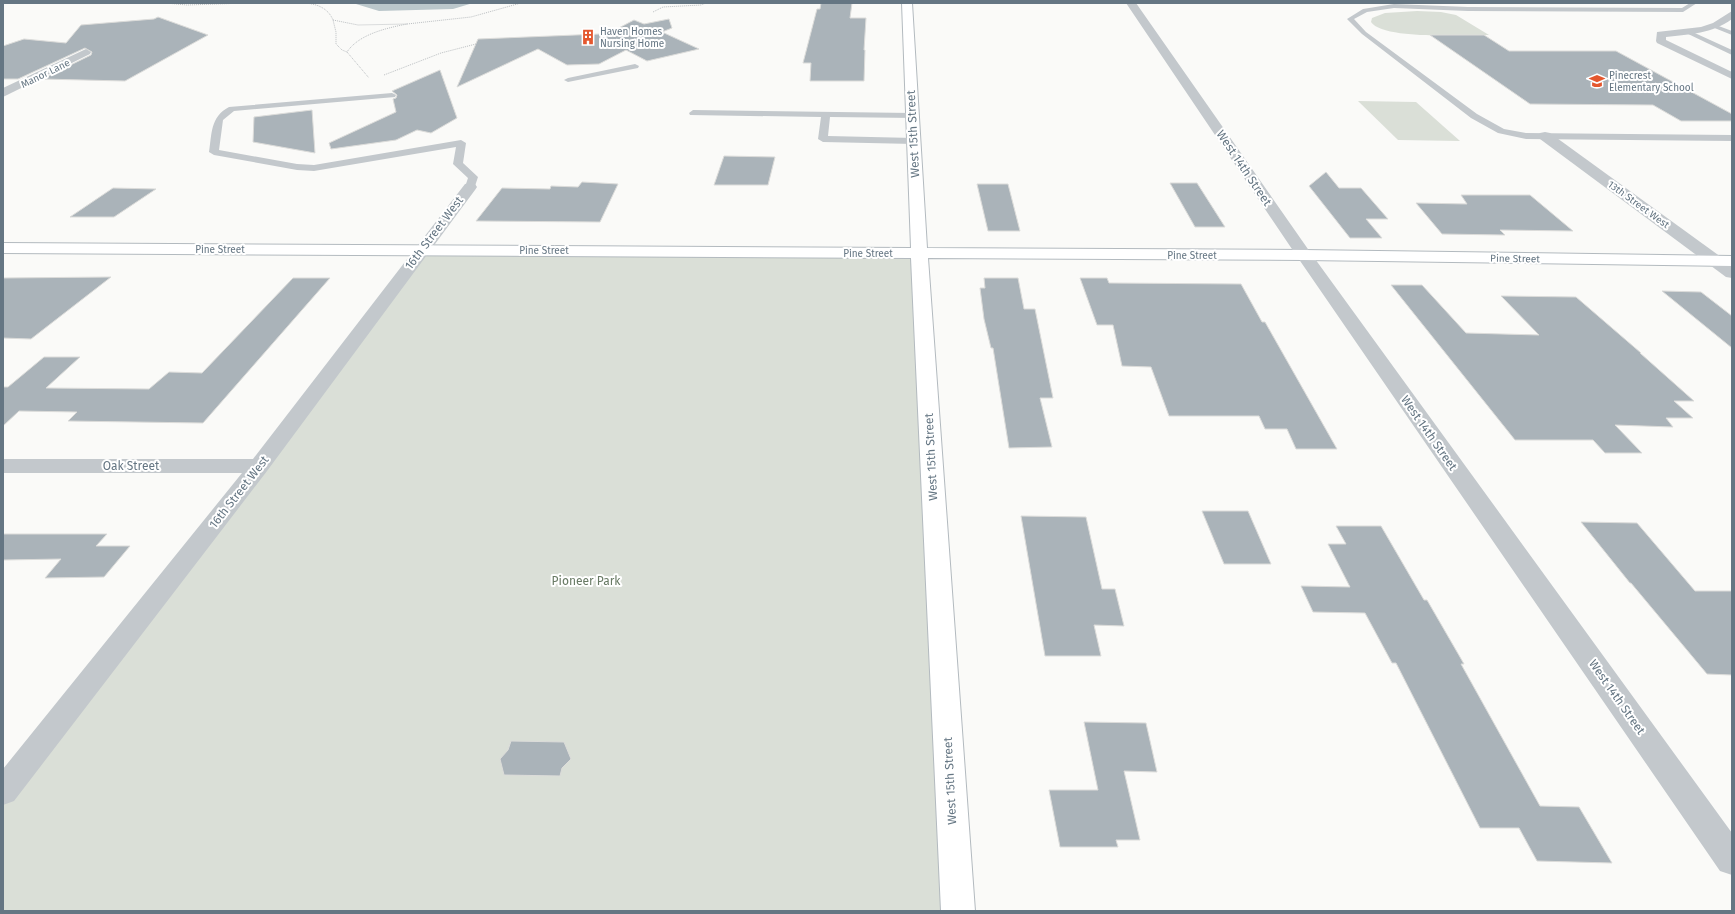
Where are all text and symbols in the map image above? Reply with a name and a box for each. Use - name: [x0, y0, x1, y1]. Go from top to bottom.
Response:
- place label: Haven Homes Nursing Home: [600, 26, 664, 50]
- building icon: Haven Homes Nursing Home: [579, 28, 597, 46]
- street label: Manor Lane: [19, 57, 72, 91]
- place label: Pinecrest Elementary School: [1609, 70, 1694, 94]
- school or university icon: Pinecrest Elementary School: [1588, 72, 1606, 90]
- street label: West 15th Street: [904, 89, 922, 178]
- street label: West 14th Street: [1214, 128, 1275, 209]
- street label: 13th Street West: [1605, 178, 1672, 231]
- street label: 16th Street West: [402, 193, 467, 272]
- street label: Pine Street: [195, 244, 245, 256]
- street label: Pine Street: [519, 245, 569, 257]
- street label: Pine Street: [843, 248, 893, 260]
- street label: Pine Street: [1167, 250, 1217, 262]
- street label: Pine Street: [1490, 253, 1540, 265]
- street label: West 14th Street: [1398, 393, 1460, 474]
- street label: West 15th Street: [922, 412, 940, 501]
- street label: 16th Street West: [206, 452, 272, 531]
- street label: Oak Street: [103, 459, 160, 473]
- park label: Pioneer Park: [552, 574, 621, 588]
- street label: West 14th Street: [1586, 657, 1648, 738]
- street label: West 15th Street: [941, 736, 959, 825]

